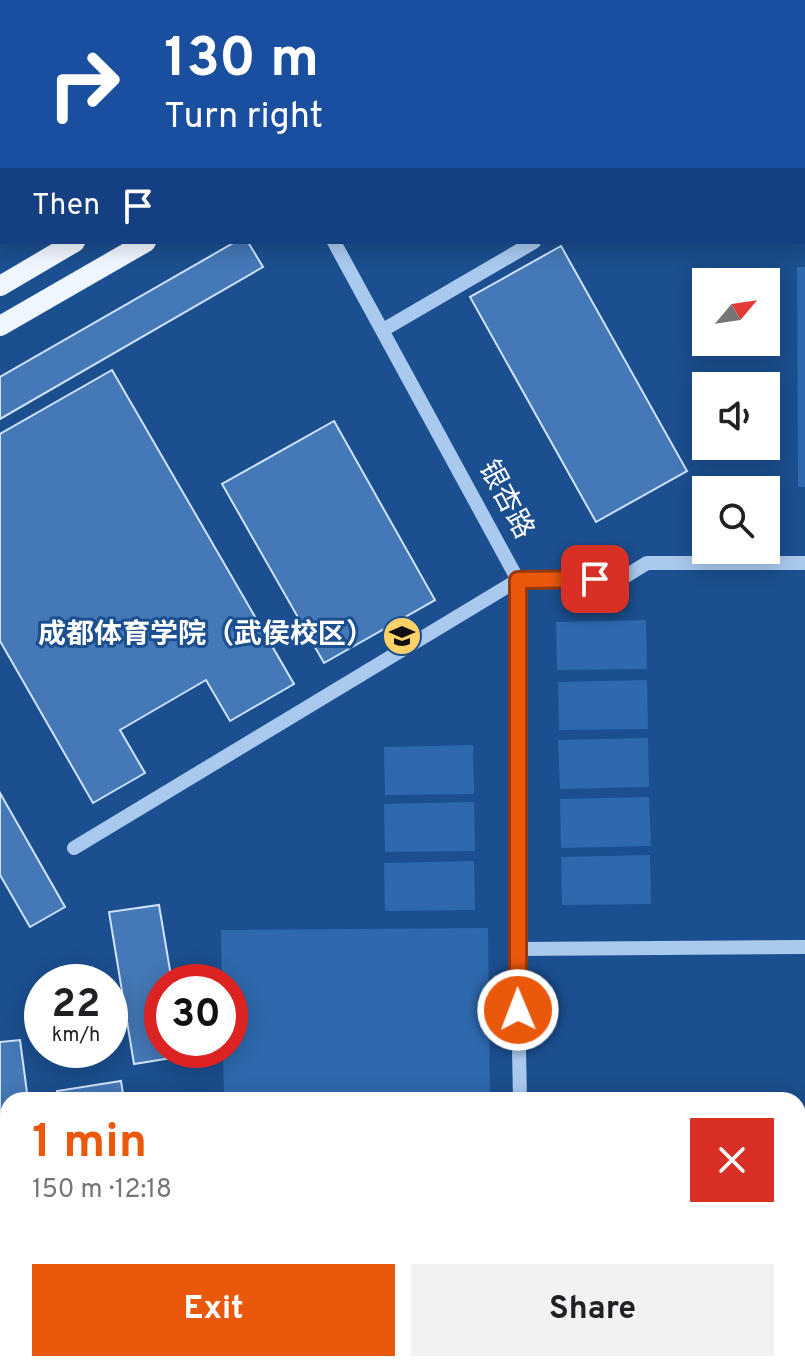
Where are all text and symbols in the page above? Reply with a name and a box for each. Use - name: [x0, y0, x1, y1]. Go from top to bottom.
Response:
- text: 130 m: [164, 26, 319, 96]
- icon: right: [32, 32, 136, 136]
- text: Turn right: [164, 95, 323, 141]
- icon: arrive: [116, 184, 160, 228]
- text: Then: [32, 188, 100, 225]
- north arrow: [692, 268, 780, 356]
- map controls: [692, 268, 780, 564]
- button: sound: [692, 372, 780, 460]
- street label: 银杏路: [469, 454, 541, 546]
- button: search: [692, 476, 780, 564]
- pin: [561, 545, 629, 613]
- icon: arrive: [573, 557, 617, 601]
- school or university icon: 成都体育学院（武侯校区）: [381, 615, 423, 657]
- place label: 成都体育学院（武侯校区）: [38, 618, 374, 654]
- speed limit sign: 30: [144, 964, 248, 1068]
- position arrow: [476, 968, 560, 1052]
- text: 22: [52, 981, 100, 1031]
- text: km/h: [52, 1023, 100, 1049]
- text: 1 min: [32, 1114, 147, 1174]
- button: close: [690, 1118, 774, 1202]
- text: 150 m · 12:18: [32, 1174, 172, 1207]
- button: Exit: [32, 1264, 395, 1356]
- button: Share: [411, 1264, 774, 1356]

